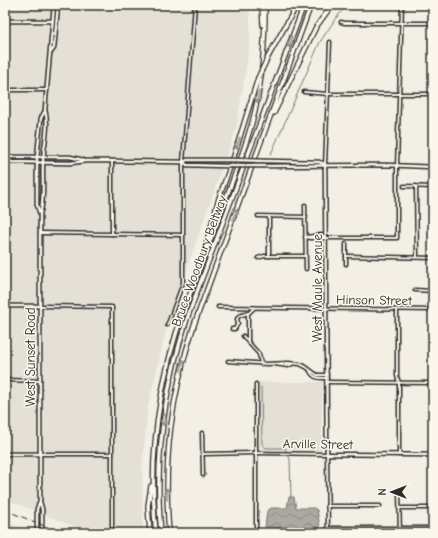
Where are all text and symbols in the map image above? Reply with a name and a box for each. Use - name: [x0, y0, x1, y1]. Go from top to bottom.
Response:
- one-way arrow: [286, 35, 294, 47]
- one-way arrow: [253, 90, 261, 103]
- one-way arrow: [234, 136, 241, 149]
- street label: Bruce Woodbury Beltway: [168, 193, 230, 329]
- one-way arrow: [232, 207, 239, 220]
- street label: West Maule Avenue: [310, 234, 325, 342]
- street label: Hinson Street: [336, 292, 413, 308]
- street label: West Sunset Road: [23, 307, 38, 407]
- one-way arrow: [178, 359, 186, 372]
- one-way arrow: [160, 413, 168, 426]
- street label: Arville Street: [283, 436, 355, 452]
- north arrow: [372, 472, 412, 512]
- one-way arrow: [163, 488, 171, 501]
- text: N: [376, 488, 389, 496]

